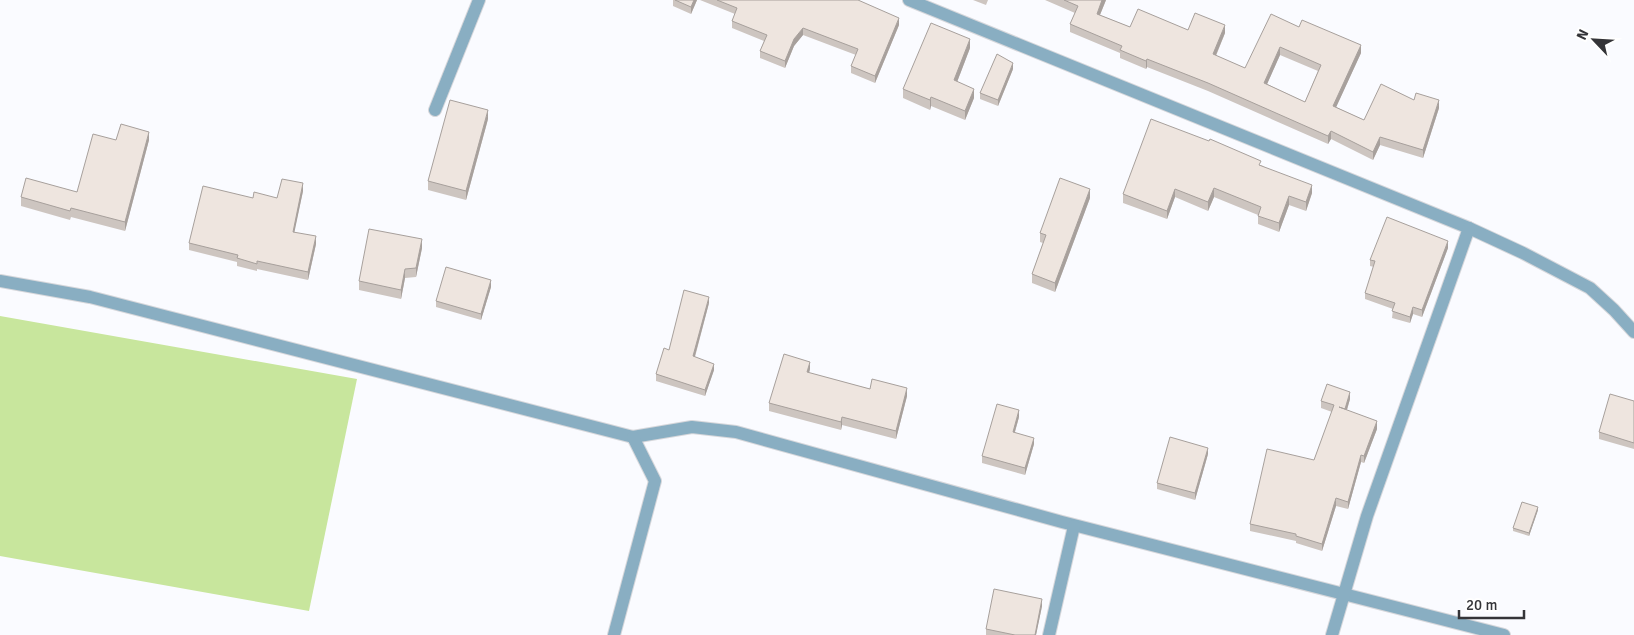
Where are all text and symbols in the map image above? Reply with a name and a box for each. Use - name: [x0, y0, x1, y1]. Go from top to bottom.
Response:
- north arrow: [1569, 15, 1619, 65]
- text: N: [1573, 27, 1592, 43]
- scale bar: [1459, 588, 1524, 620]
- text: 20 m: [1466, 596, 1497, 614]

